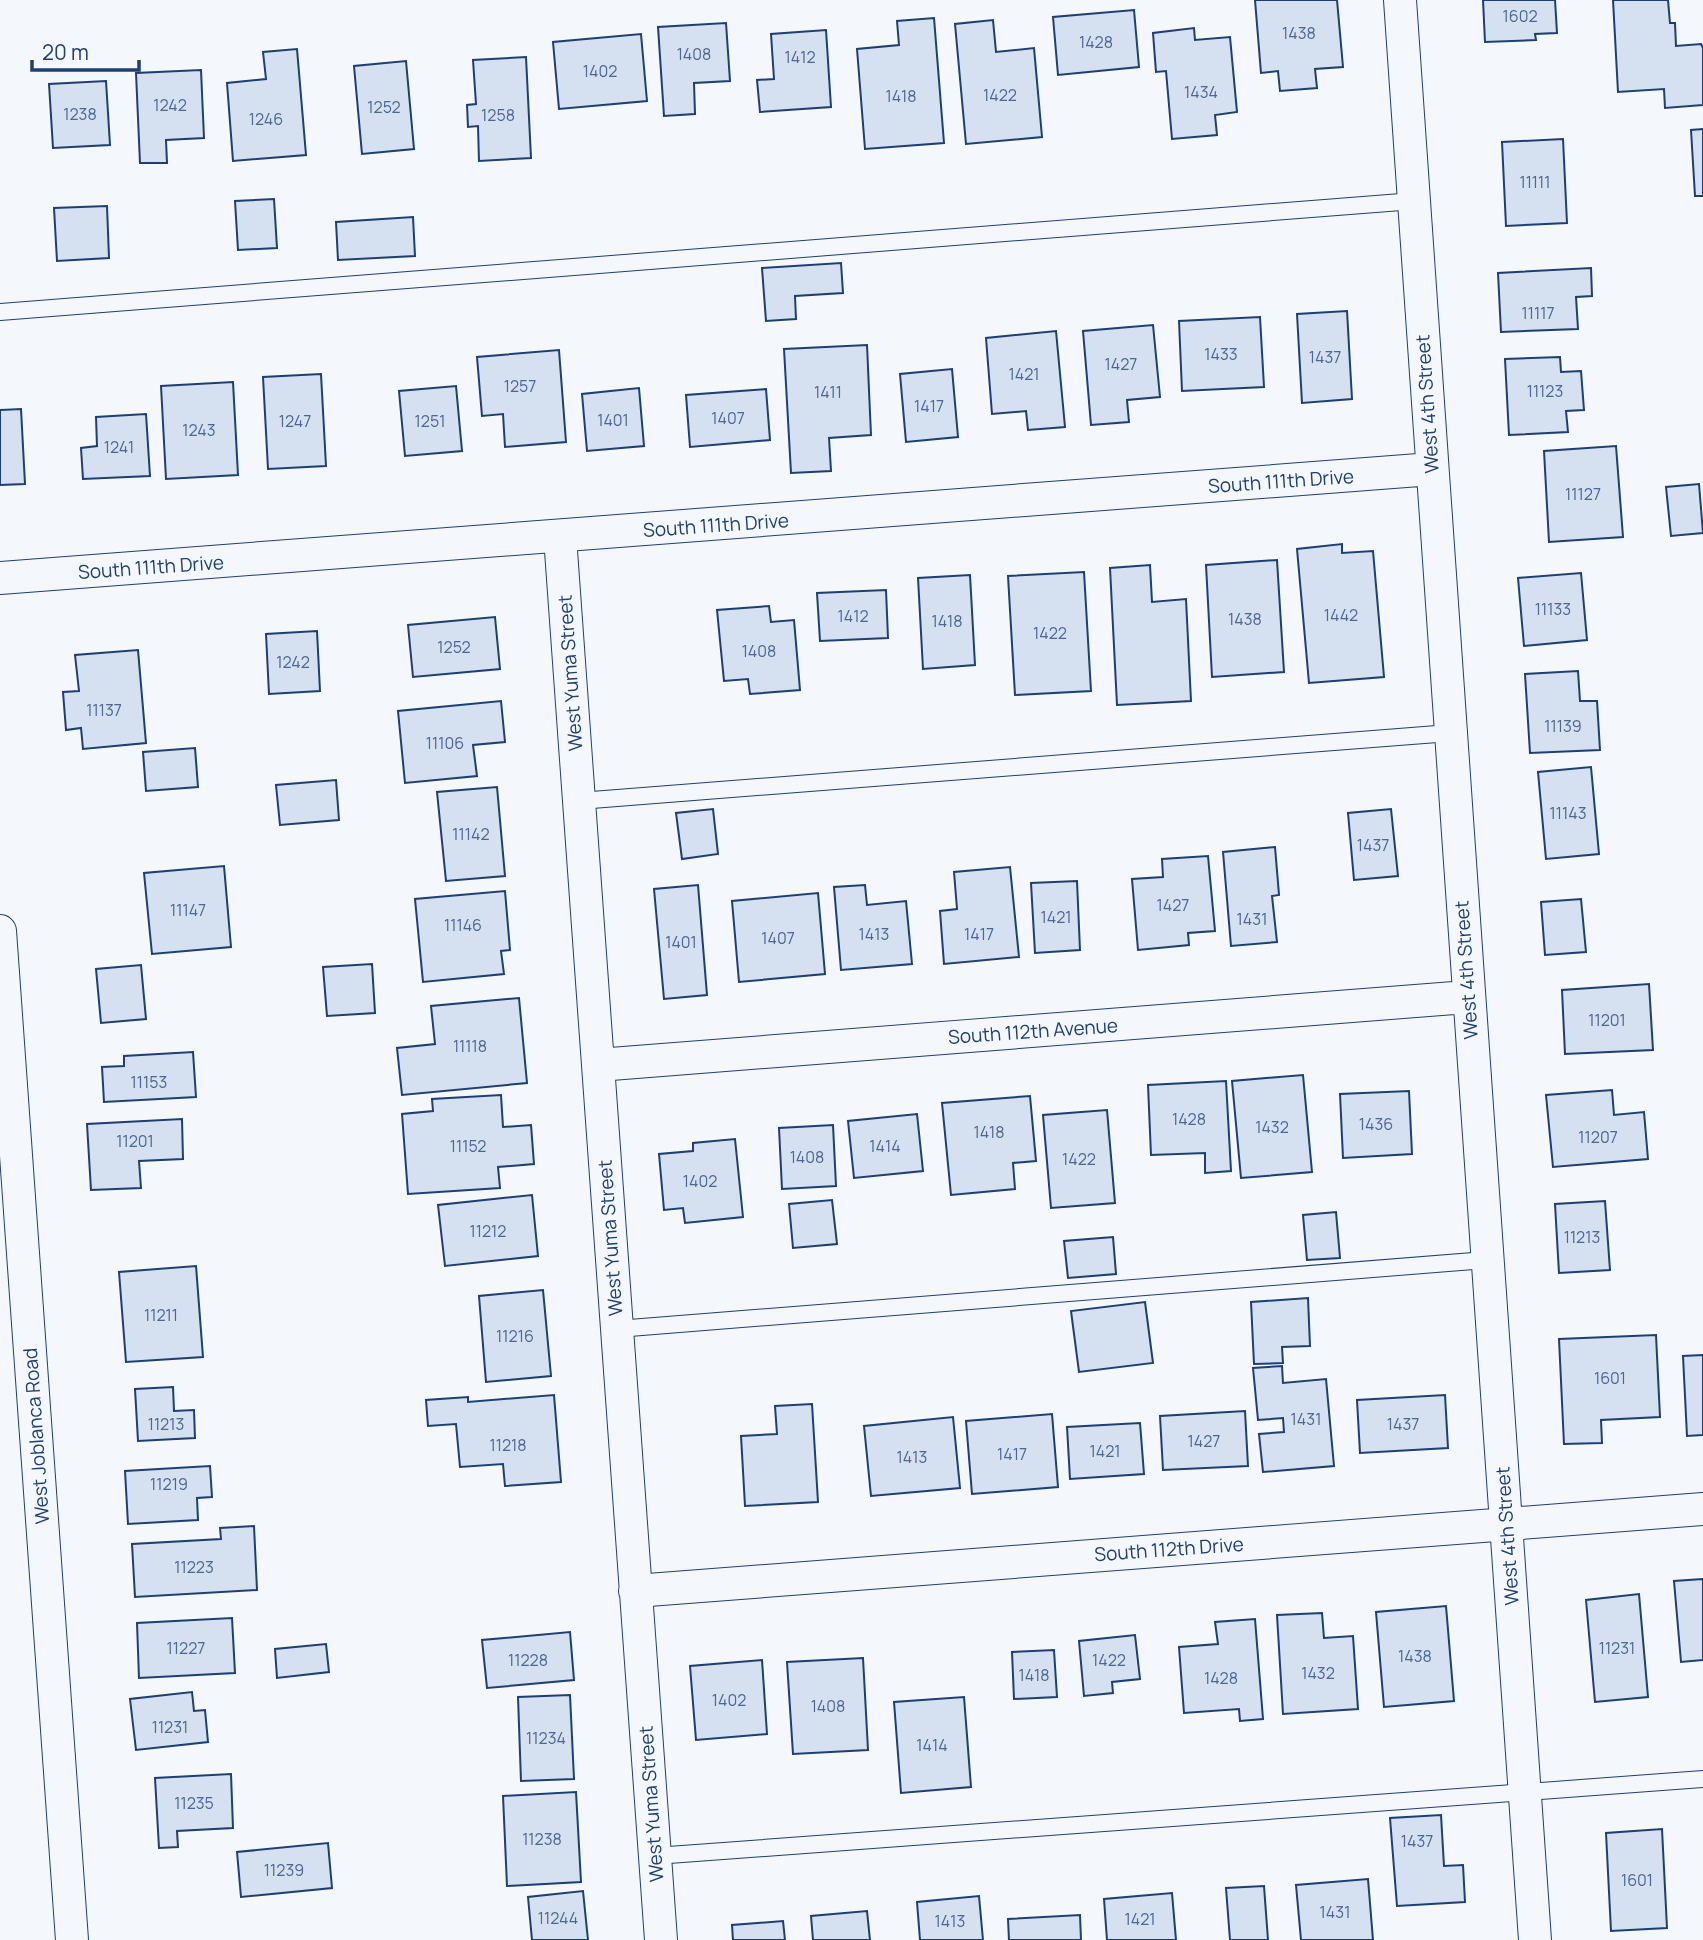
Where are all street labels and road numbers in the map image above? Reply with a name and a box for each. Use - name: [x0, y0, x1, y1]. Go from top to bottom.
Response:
- street label: West 4th Street: [1409, 334, 1445, 474]
- street label: South 111th Drive: [1207, 463, 1355, 499]
- street label: South 111th Drive: [642, 507, 790, 543]
- street label: South 111th Drive: [77, 549, 225, 585]
- street label: West Yuma Street: [552, 594, 588, 752]
- street label: West 4th Street: [1448, 900, 1484, 1040]
- street label: South 112th Avenue: [947, 1012, 1119, 1050]
- street label: West Yuma Street: [592, 1159, 628, 1317]
- street label: West Joblanca Road: [17, 1347, 55, 1525]
- street label: West 4th Street: [1489, 1466, 1525, 1606]
- street label: South 112th Drive: [1093, 1531, 1245, 1567]
- street label: West Yuma Street: [633, 1725, 669, 1883]

